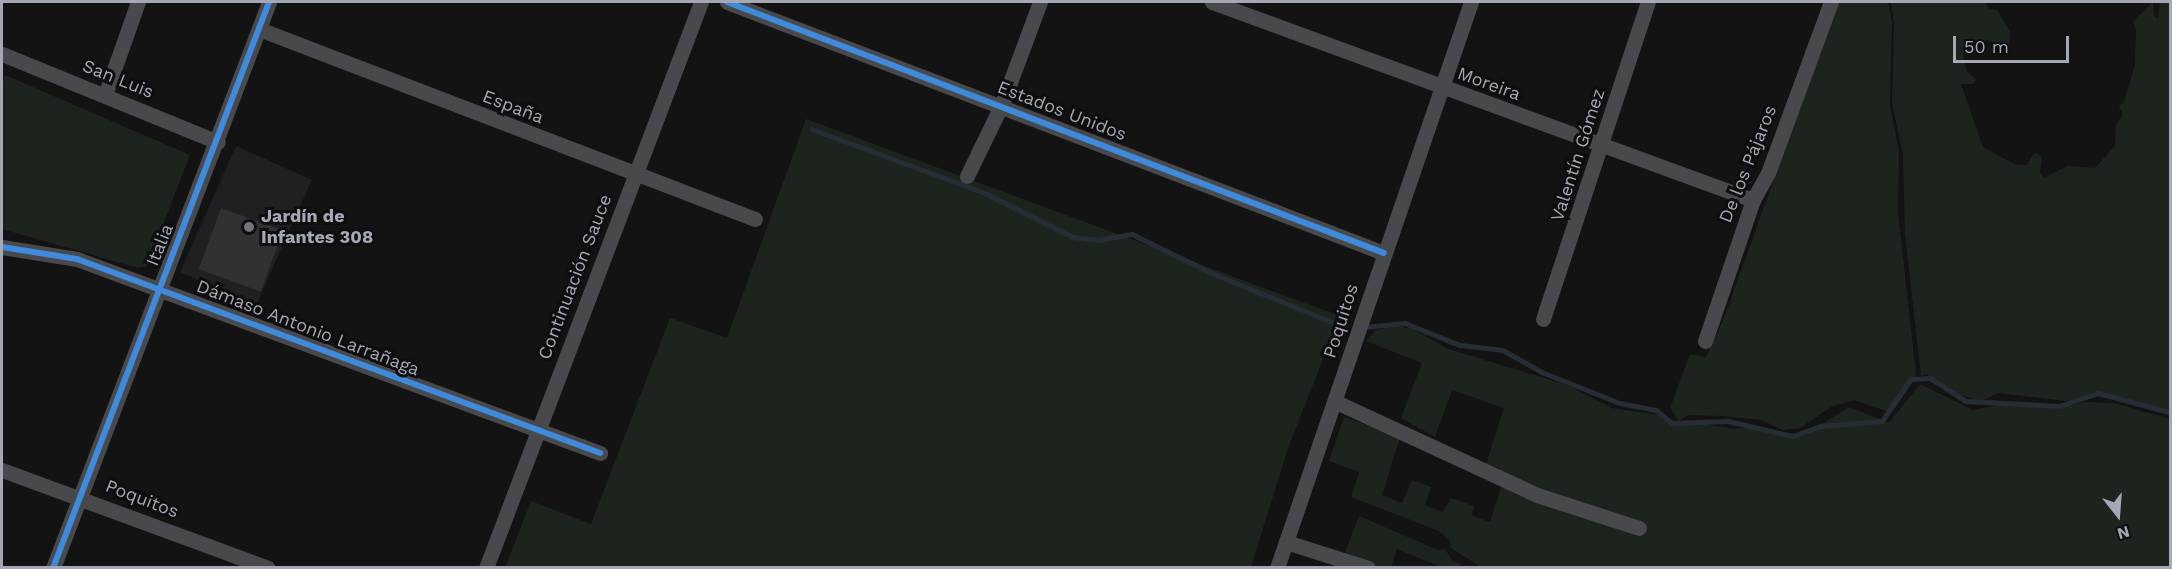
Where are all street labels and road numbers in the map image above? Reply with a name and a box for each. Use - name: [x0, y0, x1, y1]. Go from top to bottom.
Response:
- street label: San Luis: [79, 55, 157, 103]
- street label: Moreira: [1455, 63, 1523, 105]
- street label: Estados Unidos: [994, 76, 1130, 146]
- street label: España: [479, 85, 547, 129]
- street label: Valentín Gómez: [1546, 86, 1610, 224]
- street label: De los Pájaros: [1715, 102, 1781, 226]
- street label: Continuación Sauce: [534, 191, 616, 363]
- street label: Italia: [142, 221, 178, 269]
- street label: Dámaso Antonio Larrañaga: [193, 275, 423, 381]
- street label: Poquitos: [1319, 281, 1363, 361]
- street label: Poquitos: [102, 475, 182, 523]

